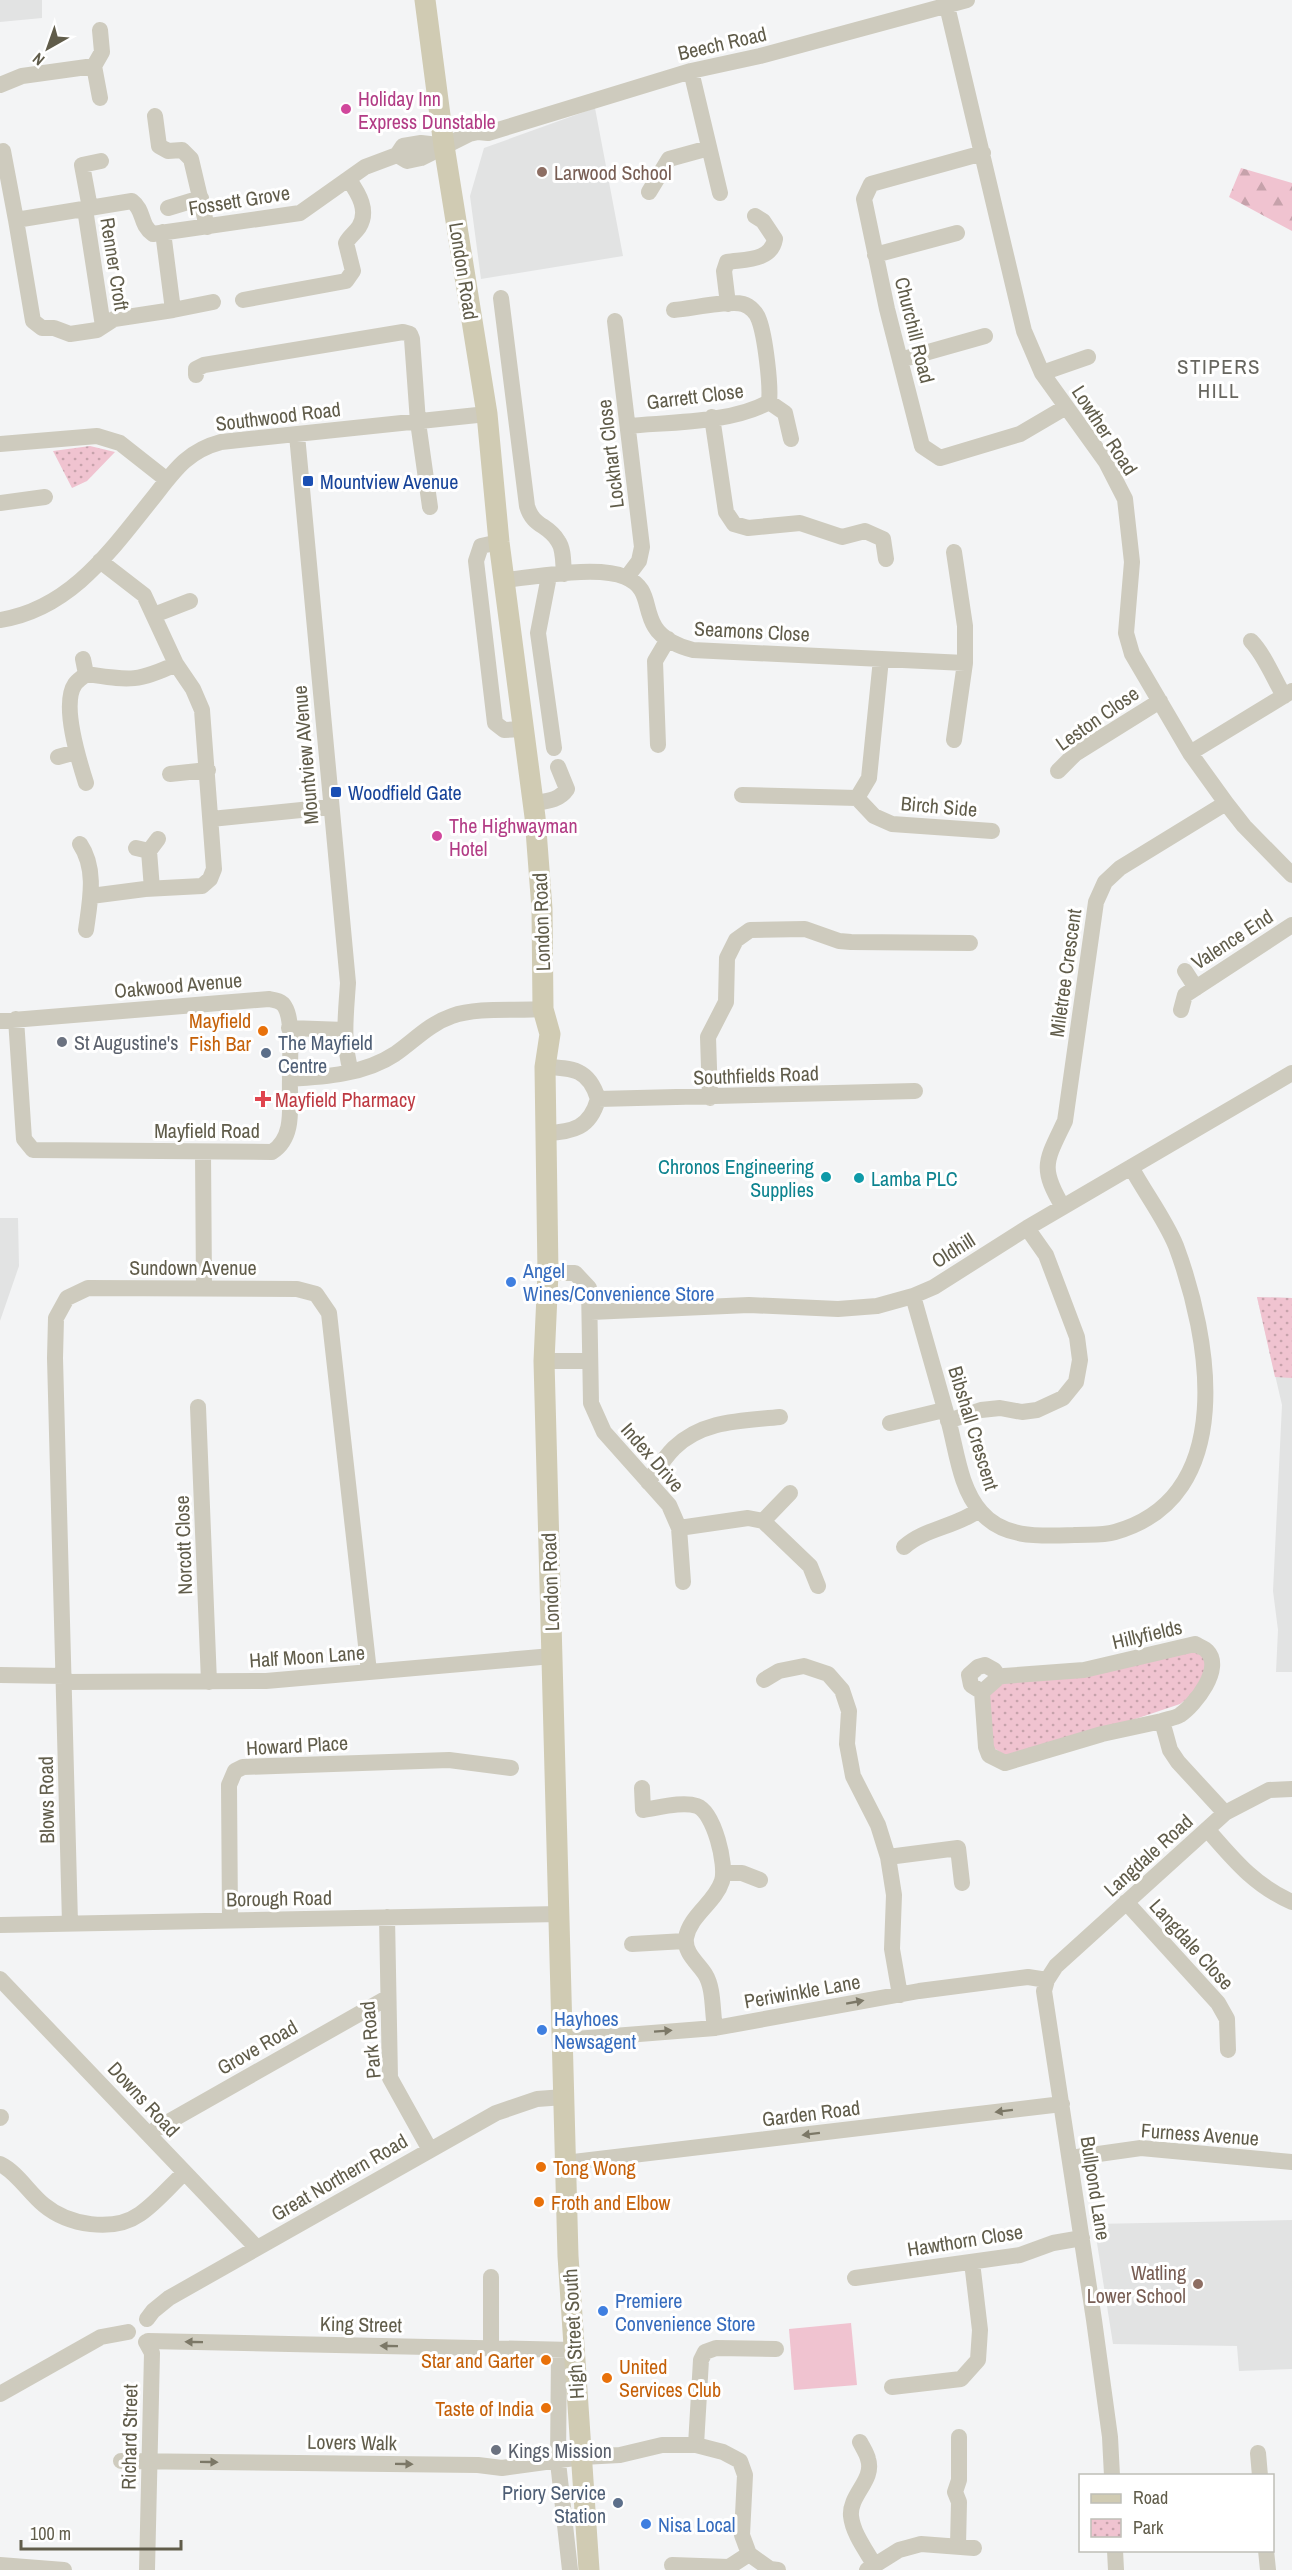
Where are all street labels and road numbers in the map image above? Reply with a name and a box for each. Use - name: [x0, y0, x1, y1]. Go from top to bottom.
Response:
- street label: Beech Road: [675, 20, 769, 66]
- street label: Fossett Grove: [186, 179, 292, 221]
- street label: Renner Croft: [94, 216, 136, 313]
- street label: London Road: [443, 220, 485, 322]
- street label: Churchill Road: [889, 274, 941, 386]
- street label: Garrett Close: [645, 377, 745, 415]
- street label: Lowther Road: [1066, 380, 1144, 480]
- street label: Southwood Road: [214, 395, 342, 437]
- street label: Lockhart Close: [590, 398, 630, 510]
- street label: Seamons Close: [693, 614, 811, 648]
- street label: Leston Close: [1050, 679, 1144, 757]
- street label: Mountview AVenue: [285, 684, 325, 826]
- street label: Birch Side: [900, 789, 978, 823]
- street label: London Road: [526, 872, 556, 972]
- street label: Valence End: [1186, 903, 1278, 975]
- street label: Miletree Crescent: [1043, 907, 1087, 1039]
- street label: Oakwood Avenue: [113, 966, 243, 1004]
- street label: Southfields Road: [693, 1059, 819, 1091]
- street label: Mayfield Road: [154, 1117, 260, 1144]
- street label: Oldhill: [926, 1226, 980, 1274]
- street label: Sundown Avenue: [129, 1254, 257, 1281]
- street label: Bibshall Crescent: [942, 1363, 1006, 1494]
- street label: Index Drive: [615, 1416, 691, 1498]
- street label: Norcott Close: [168, 1495, 198, 1595]
- street label: London Road: [535, 1532, 565, 1632]
- street label: Hillyfields: [1109, 1613, 1185, 1655]
- street label: Half Moon Lane: [248, 1638, 366, 1674]
- street label: Howard Place: [245, 1729, 349, 1761]
- street label: Blows Road: [32, 1756, 60, 1844]
- street label: Langdale Road: [1098, 1808, 1198, 1902]
- street label: Borough Road: [226, 1884, 332, 1912]
- street label: Langdale Close: [1144, 1893, 1240, 1995]
- street label: Periwinkle Lane: [742, 1967, 862, 2015]
- street label: Park Road: [353, 2000, 387, 2080]
- street label: Grove Road: [212, 2013, 302, 2081]
- street label: Downs Road: [102, 2055, 186, 2143]
- street label: Garden Road: [760, 2094, 862, 2132]
- street label: Furness Avenue: [1140, 2116, 1260, 2152]
- street label: Great Northern Road: [266, 2127, 412, 2227]
- street label: Bullpond Lane: [1074, 2134, 1118, 2242]
- street label: Hawthorn Close: [905, 2218, 1025, 2262]
- street label: High Street South: [556, 2268, 590, 2400]
- street label: King Street: [320, 2310, 403, 2338]
- street label: Richard Street: [115, 2383, 143, 2490]
- street label: Lovers Walk: [307, 2428, 398, 2456]

